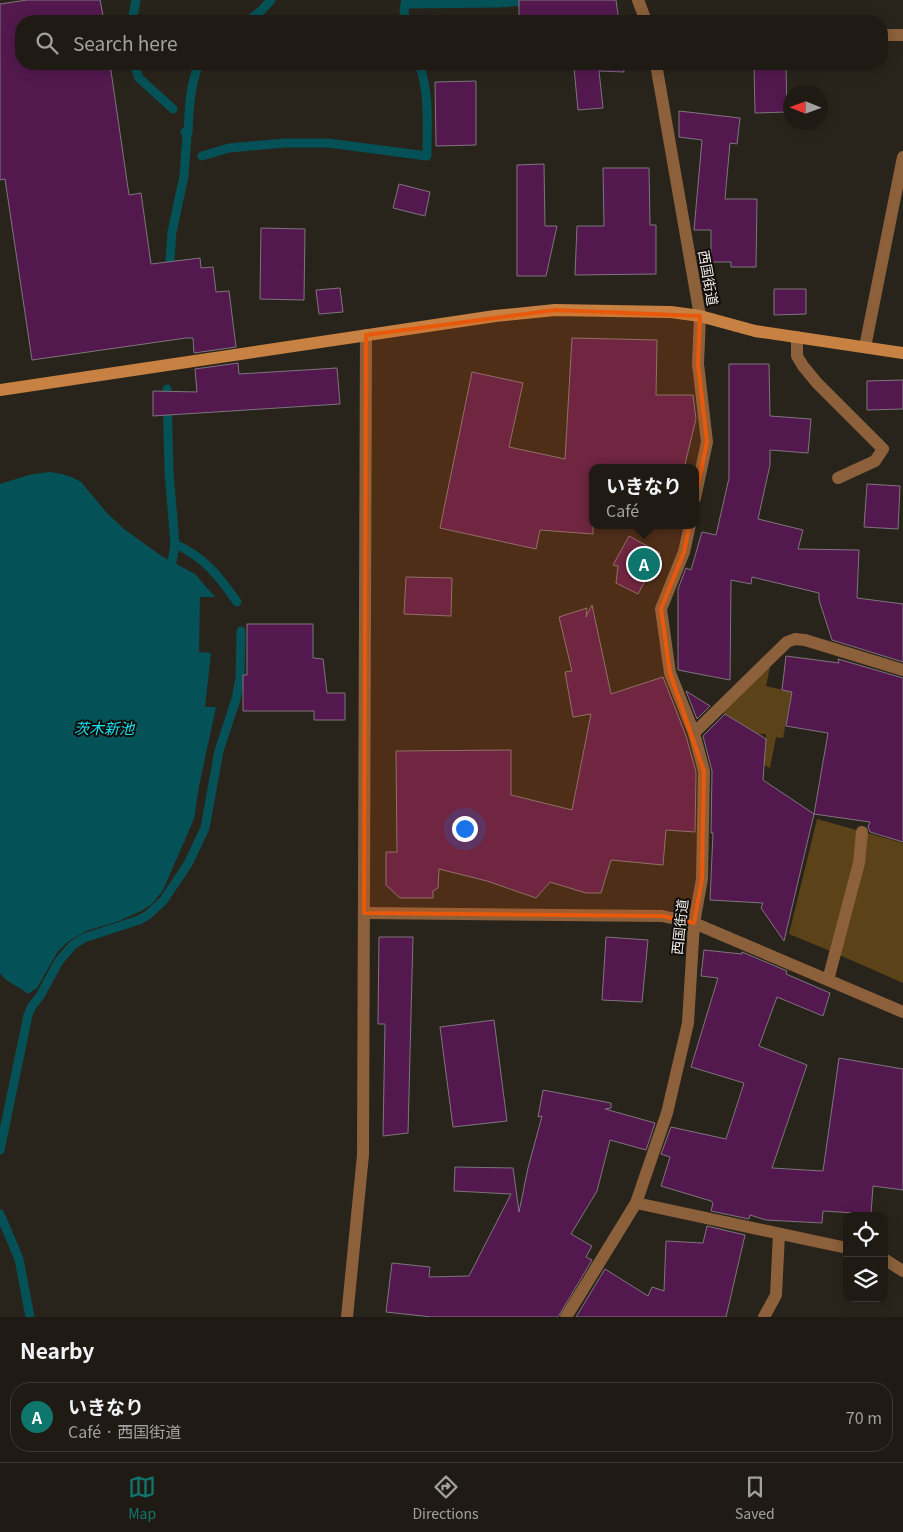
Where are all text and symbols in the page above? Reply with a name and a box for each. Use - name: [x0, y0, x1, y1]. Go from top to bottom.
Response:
- search box: [15, 15, 888, 70]
- icon: search: [33, 29, 61, 57]
- text: Search here: [73, 29, 177, 56]
- north arrow: [783, 85, 828, 130]
- street label: 西国街道: [694, 249, 724, 307]
- popup: [589, 464, 699, 529]
- text: いきなり: [606, 471, 682, 498]
- text: Café: [606, 498, 639, 522]
- pin: A: [628, 545, 660, 583]
- water label: 茨木新池: [74, 717, 136, 738]
- your location: [452, 816, 478, 842]
- street label: 西国街道: [666, 898, 692, 956]
- map controls: [843, 1212, 888, 1302]
- button: locate: [843, 1212, 888, 1257]
- button: layers: [843, 1257, 888, 1302]
- text: Nearby: [20, 1335, 94, 1365]
- text: いきなり: [68, 1392, 144, 1419]
- text: A: [32, 1405, 42, 1429]
- text: 70 m: [846, 1405, 882, 1429]
- text: Café · 西国街道: [68, 1419, 181, 1443]
- tab: Map: [128, 1473, 156, 1523]
- tab: Directions: [412, 1473, 479, 1523]
- tab: Saved: [735, 1473, 775, 1523]

